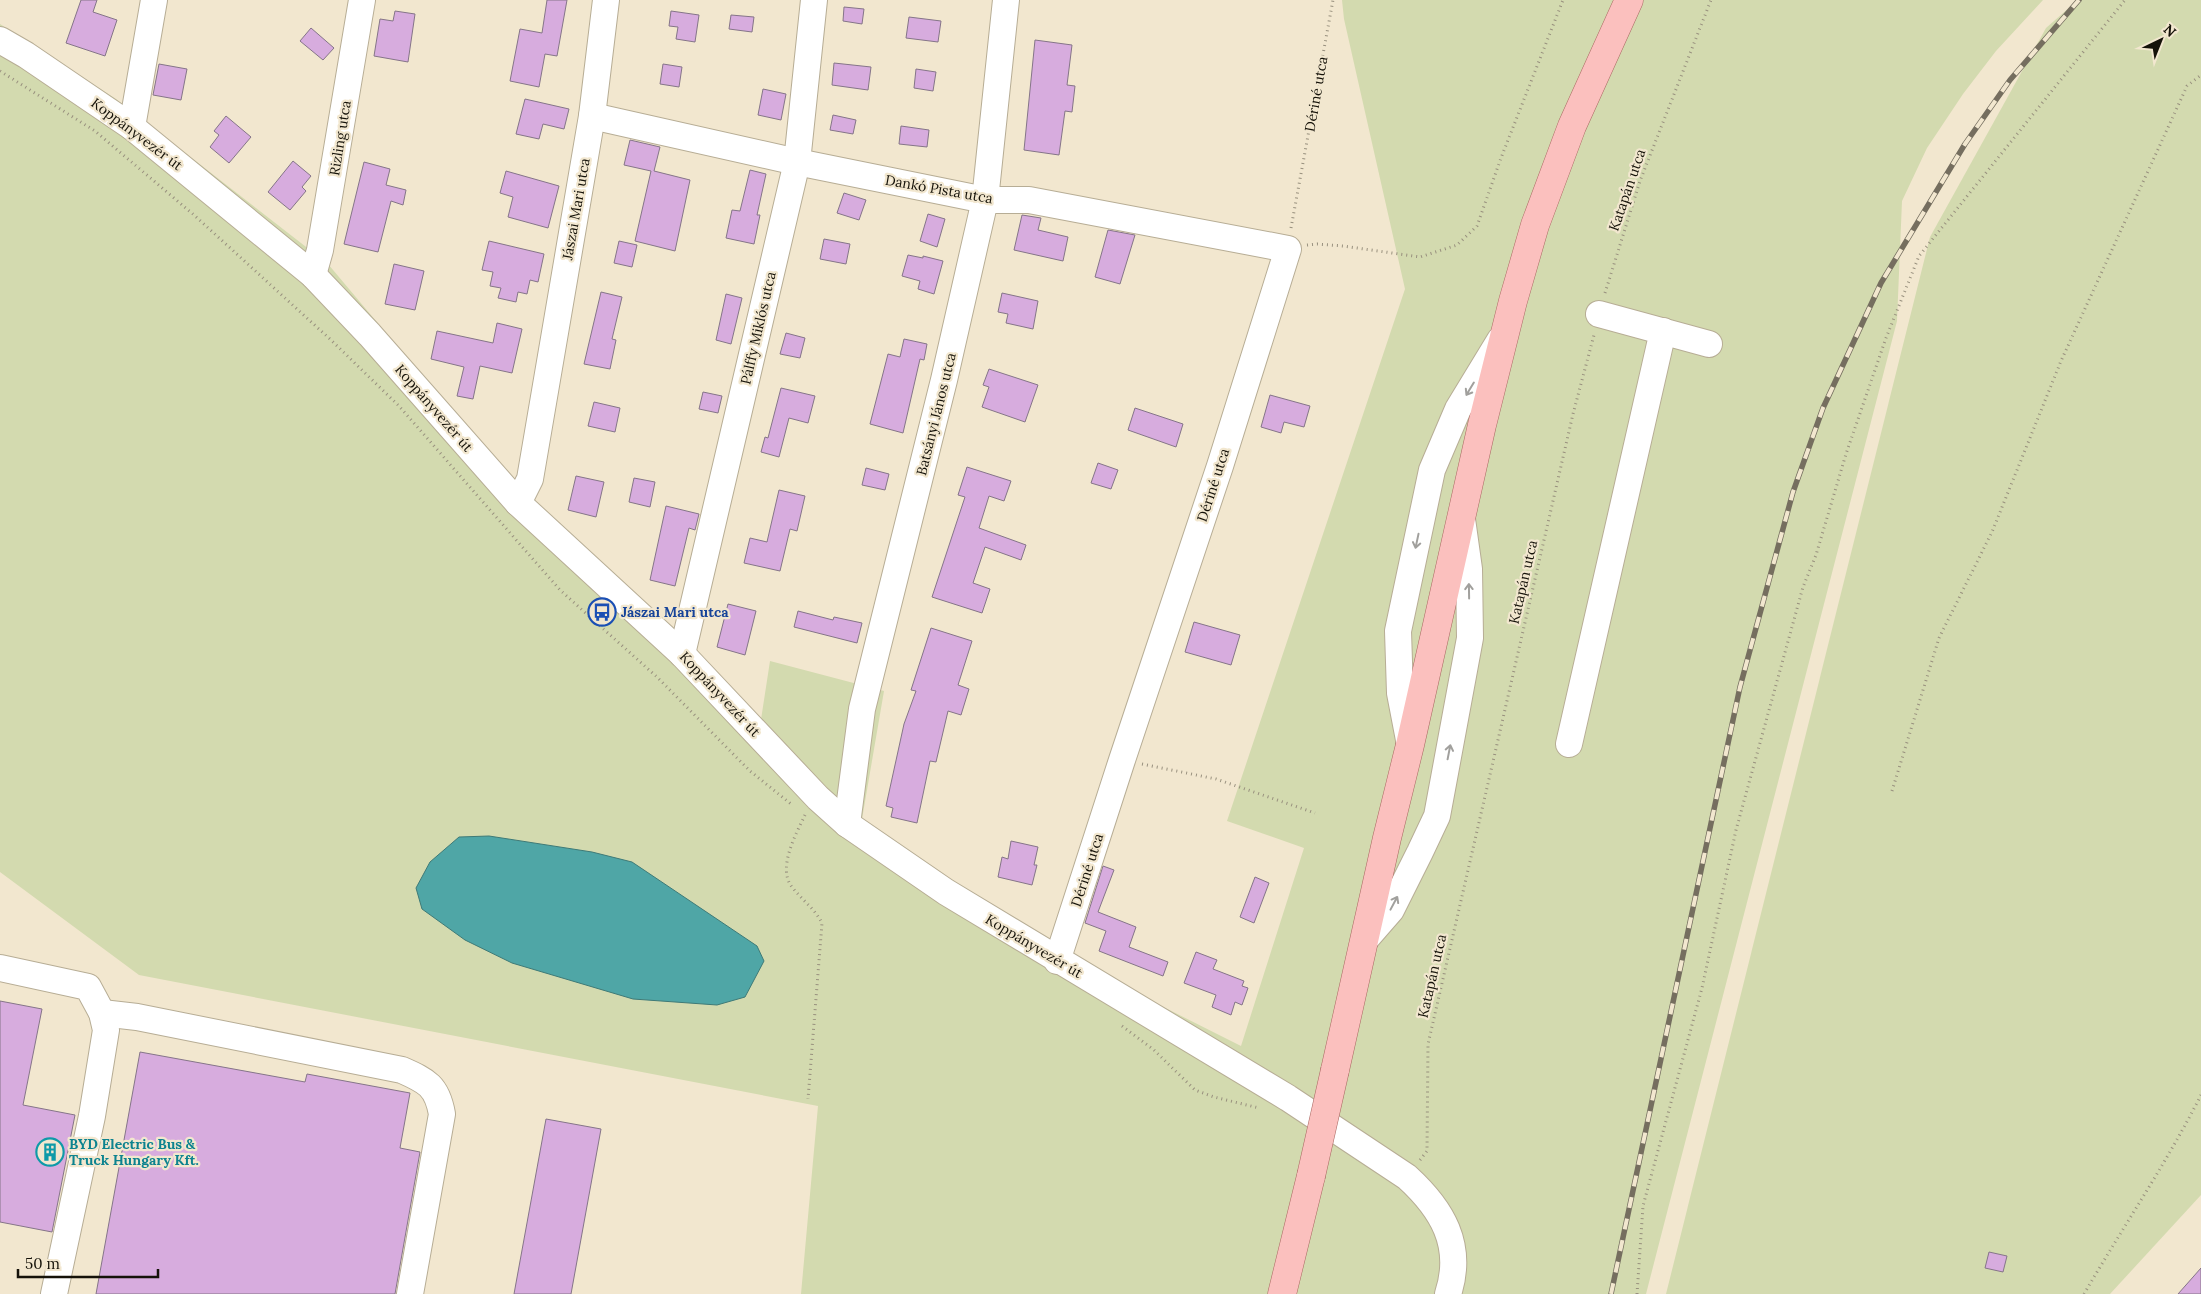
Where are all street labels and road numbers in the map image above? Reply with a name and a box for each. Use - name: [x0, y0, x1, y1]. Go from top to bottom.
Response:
- street label: Dériné utca: [1301, 55, 1331, 133]
- street label: Koppányvezér út: [88, 94, 187, 175]
- street label: Rizling utca: [325, 99, 355, 177]
- street label: Katapán utca: [1605, 147, 1649, 233]
- street label: Jászai Mari utca: [558, 157, 594, 262]
- street label: Dankó Pista utca: [884, 171, 994, 207]
- street label: Pálffy Miklós utca: [736, 270, 780, 386]
- street label: Batsányi János utca: [912, 351, 960, 477]
- street label: Koppányvezér út: [391, 361, 477, 456]
- street label: Dériné utca: [1193, 446, 1233, 524]
- street label: Katapán utca: [1505, 538, 1541, 626]
- street label: Koppányvezér út: [676, 648, 764, 741]
- street label: Dériné utca: [1067, 831, 1107, 909]
- street label: Koppányvezér út: [982, 910, 1086, 982]
- street label: Katapán utca: [1414, 932, 1450, 1020]

